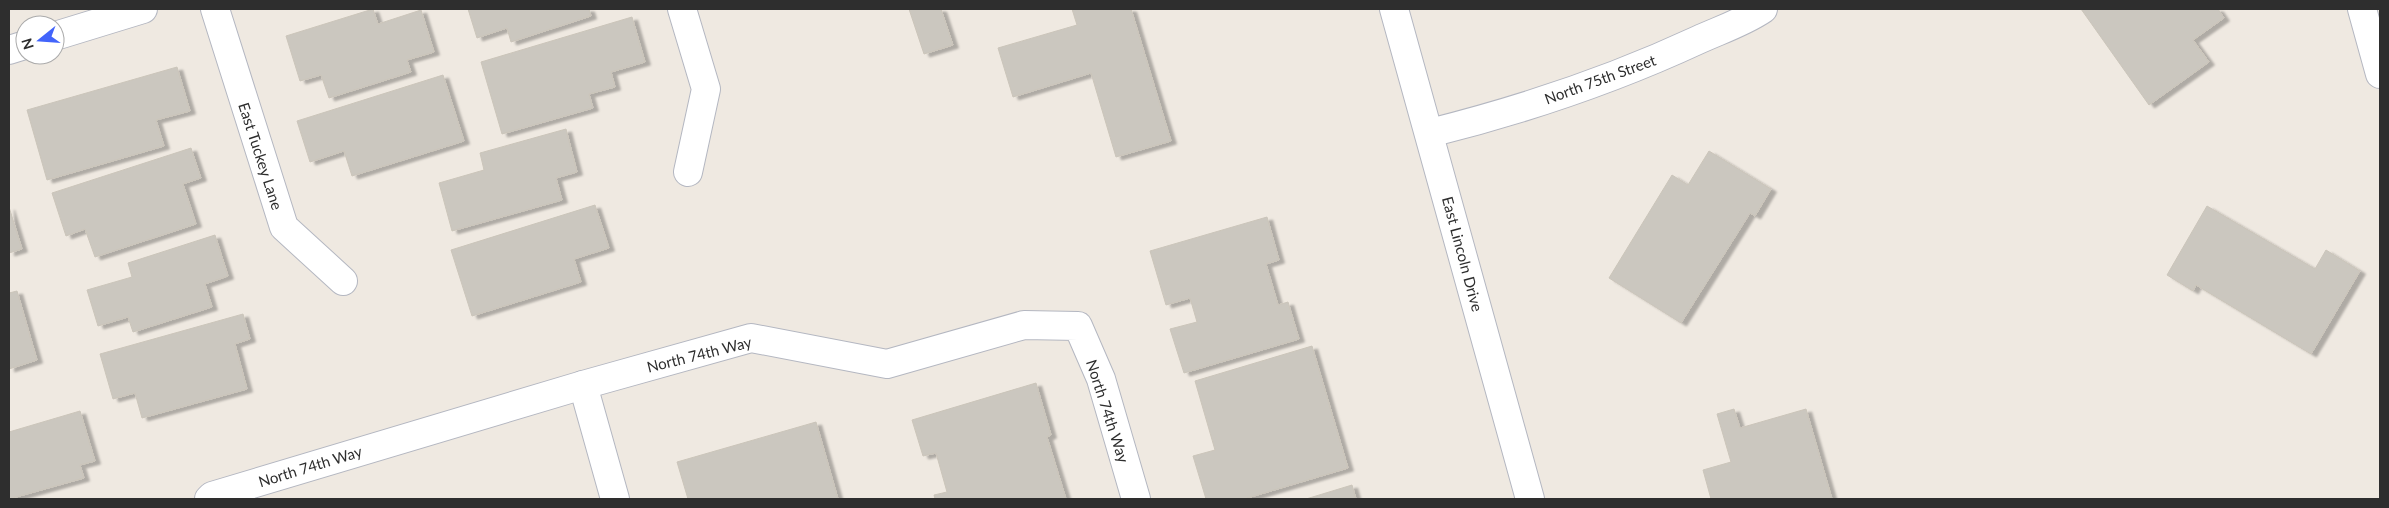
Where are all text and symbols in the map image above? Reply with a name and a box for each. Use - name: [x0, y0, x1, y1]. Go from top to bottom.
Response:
- north arrow: [15, 15, 65, 65]
- text: N: [17, 36, 37, 52]
- street label: North 75th Street: [1542, 50, 1659, 108]
- street label: East Tuckey Lane: [235, 100, 287, 212]
- street label: East Lincoln Drive: [1439, 194, 1487, 314]
- street label: North 74th Way: [645, 332, 753, 376]
- street label: North 74th Way: [1083, 357, 1133, 465]
- street label: North 74th Way: [256, 442, 364, 490]

